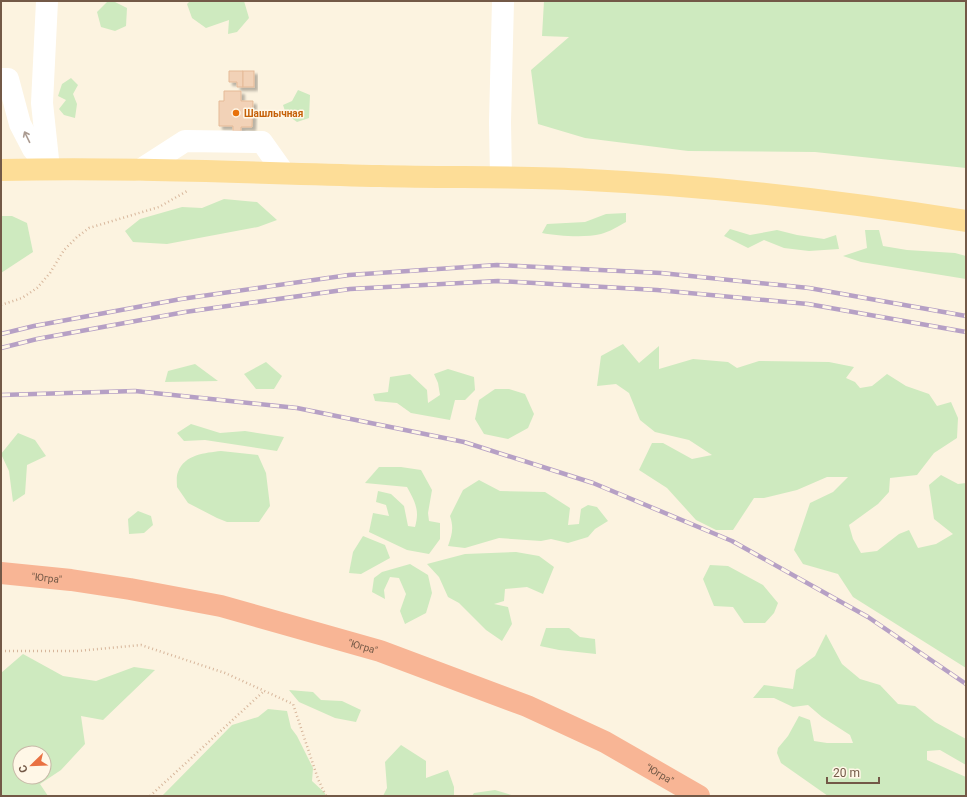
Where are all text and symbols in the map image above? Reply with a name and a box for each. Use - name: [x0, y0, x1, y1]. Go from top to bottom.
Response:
- marker: Шашлычная: [231, 108, 241, 118]
- place label: Шашлычная: [244, 108, 303, 119]
- one-way arrow: [23, 131, 30, 143]
- street label: "Югра": [31, 571, 62, 585]
- street label: "Югра": [347, 637, 379, 656]
- north arrow: [12, 745, 52, 785]
- scale bar: [827, 759, 879, 785]
- street label: "Югра": [644, 762, 676, 786]
- text: С: [16, 763, 31, 775]
- text: 20 m: [833, 766, 860, 780]

